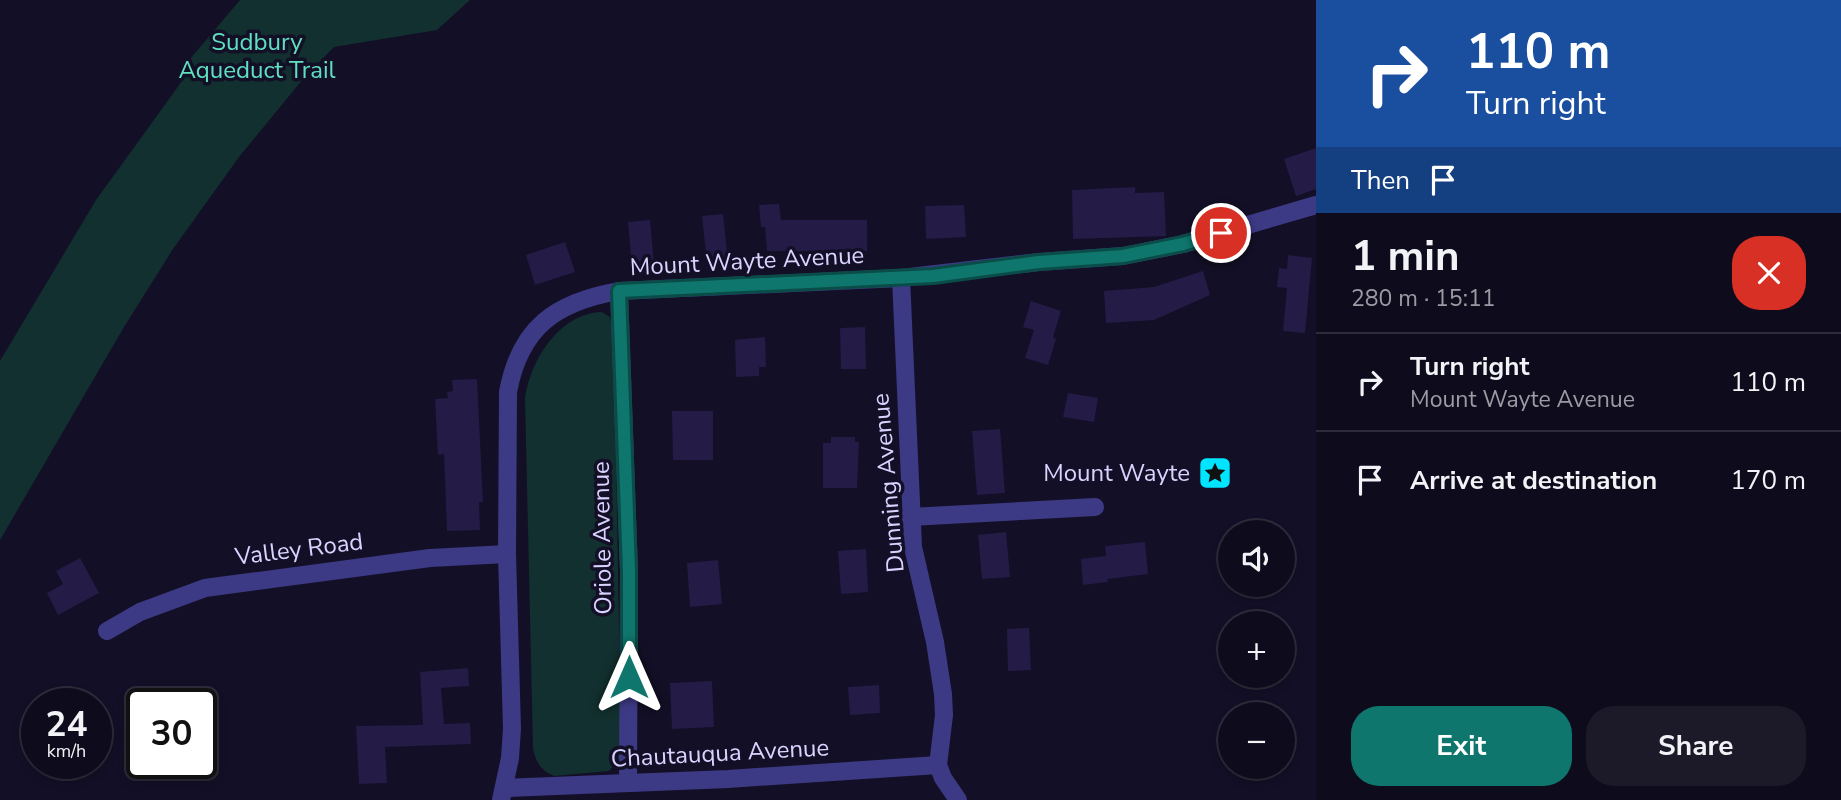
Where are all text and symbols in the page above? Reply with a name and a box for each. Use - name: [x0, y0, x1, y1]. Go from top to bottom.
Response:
- text: 110 m: [1466, 18, 1610, 85]
- park label: Sudbury Aqueduct Trail: [178, 26, 336, 86]
- icon: right: [1351, 28, 1442, 119]
- text: Turn right: [1466, 82, 1606, 125]
- icon: arrive: [1424, 161, 1462, 199]
- text: Then: [1351, 163, 1410, 198]
- pin: [1191, 203, 1251, 263]
- icon: arrive: [1202, 214, 1240, 252]
- text: 1 min: [1351, 228, 1460, 285]
- button: close: [1732, 236, 1806, 310]
- street label: Mount Wayte Avenue: [629, 239, 865, 283]
- text: 280 m · 15:11: [1351, 283, 1496, 314]
- text: Turn right: [1410, 349, 1529, 384]
- icon: right: [1351, 363, 1389, 401]
- text: 110 m: [1730, 365, 1806, 400]
- text: Mount Wayte Avenue: [1410, 384, 1635, 415]
- street label: Dunning Avenue: [864, 392, 912, 574]
- place icon: Mount Wayte: [1196, 454, 1234, 492]
- place label: Mount Wayte: [1043, 457, 1190, 489]
- street label: Oriole Avenue: [585, 461, 619, 615]
- icon: arrive: [1351, 461, 1389, 499]
- text: Arrive at destination: [1410, 463, 1657, 498]
- text: 170 m: [1730, 463, 1806, 498]
- map controls: [1218, 520, 1295, 779]
- button: sound: [1218, 520, 1295, 597]
- street label: Valley Road: [232, 525, 365, 573]
- button: +: [1218, 611, 1295, 688]
- position arrow: [592, 640, 666, 714]
- speed limit sign: 30: [126, 688, 217, 779]
- text: 24: [45, 701, 88, 748]
- button: −: [1218, 702, 1295, 779]
- button: Exit: [1351, 706, 1572, 786]
- button: Share: [1586, 706, 1806, 786]
- street label: Chautauqua Avenue: [610, 731, 830, 775]
- text: km/h: [47, 739, 86, 763]

